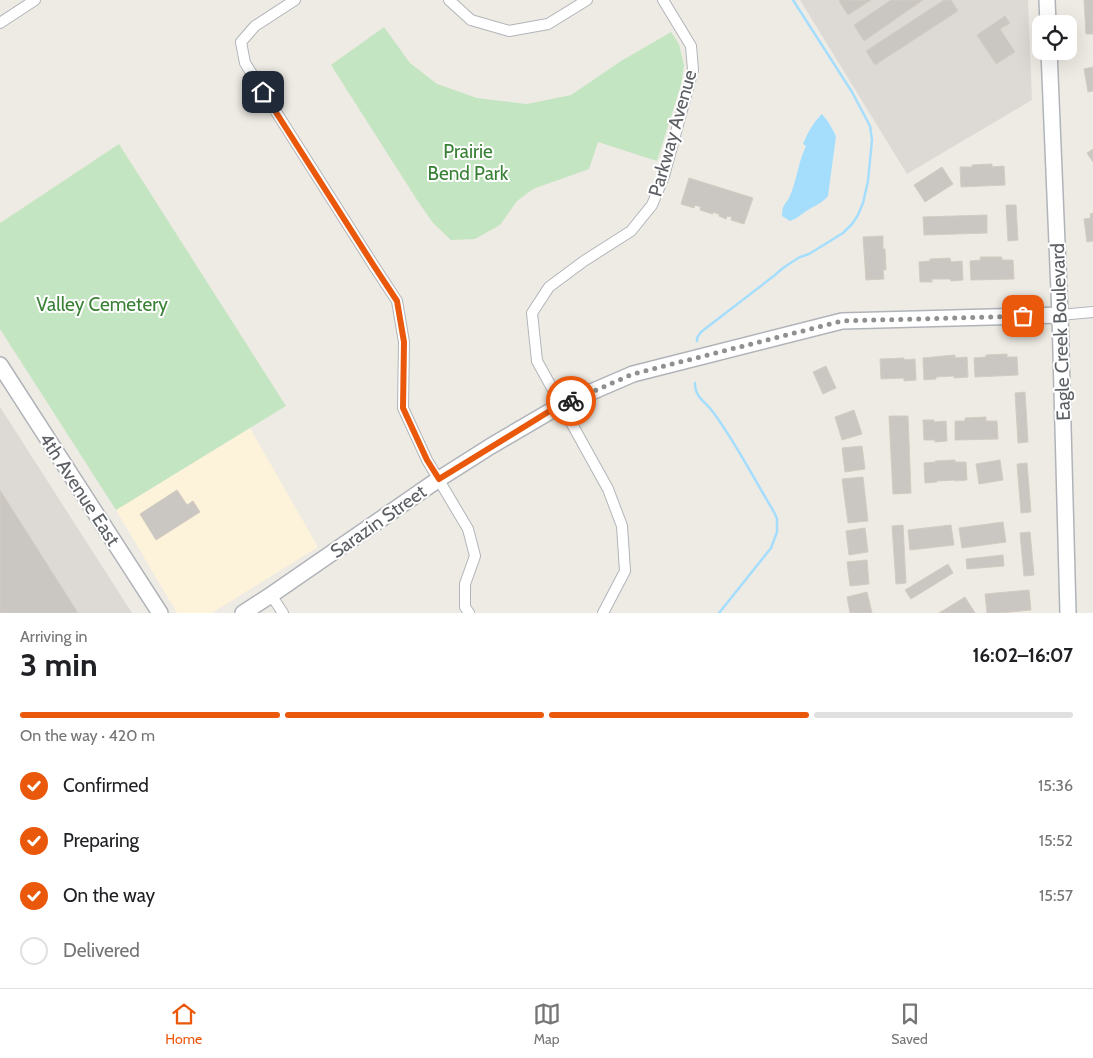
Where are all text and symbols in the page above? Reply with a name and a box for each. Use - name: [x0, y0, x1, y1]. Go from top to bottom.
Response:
- map controls: [1032, 15, 1077, 60]
- button: locate: [1032, 15, 1077, 60]
- street label: Parkway Avenue: [643, 67, 702, 199]
- pin: [242, 71, 284, 113]
- icon: home: [249, 78, 277, 106]
- park label: Prairie Bend Park: [428, 140, 509, 185]
- street label: Eagle Creek Boulevard: [1046, 243, 1075, 421]
- park label: Valley Cemetery: [36, 293, 168, 316]
- pin: [1002, 295, 1044, 337]
- icon: bag: [1009, 302, 1037, 330]
- courier: [546, 376, 596, 426]
- icon: bike: [557, 387, 585, 415]
- street label: 4th Avenue East: [34, 428, 125, 551]
- street label: Sarazin Street: [326, 480, 431, 563]
- text: Arriving in: [20, 627, 87, 646]
- text: 16:02–16:07: [973, 644, 1073, 667]
- text: 3 min: [20, 645, 98, 684]
- text: On the way · 420 m: [20, 726, 155, 745]
- icon: check: [20, 772, 48, 800]
- text: Confirmed: [63, 774, 149, 797]
- text: 15:36: [1038, 776, 1073, 795]
- icon: check: [20, 827, 48, 855]
- text: Preparing: [63, 829, 139, 852]
- text: 15:52: [1039, 831, 1073, 850]
- icon: check: [20, 882, 48, 910]
- text: On the way: [63, 884, 155, 907]
- text: 15:57: [1039, 886, 1073, 905]
- text: Delivered: [63, 939, 140, 962]
- tab: Home: [165, 1000, 202, 1048]
- tab: Map: [533, 1000, 561, 1048]
- tab: Saved: [891, 1000, 928, 1048]

